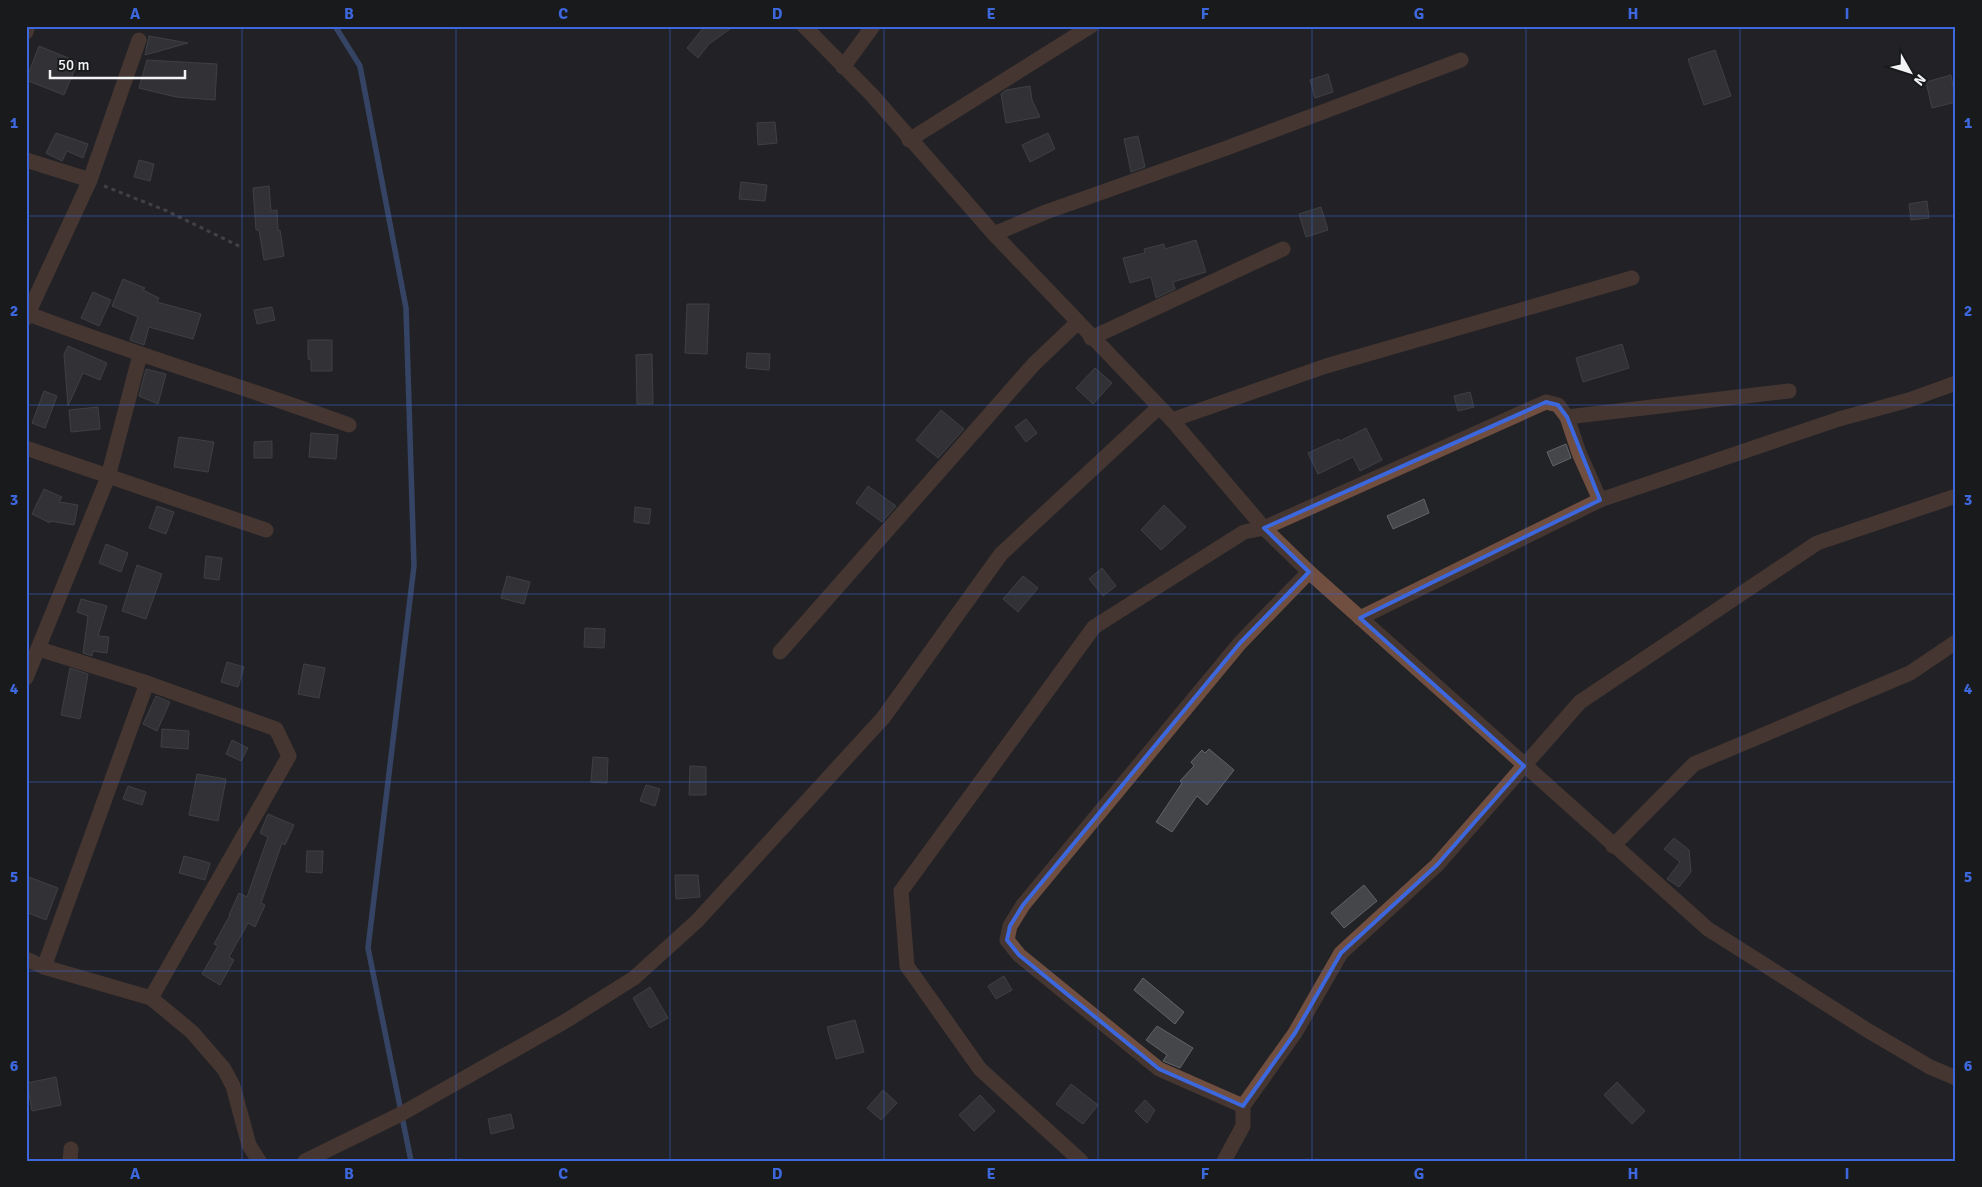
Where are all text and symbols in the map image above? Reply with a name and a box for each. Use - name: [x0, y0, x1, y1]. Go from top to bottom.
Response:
- text: A: [130, 4, 141, 24]
- text: B: [344, 4, 354, 24]
- text: C: [558, 4, 568, 24]
- text: D: [772, 4, 783, 24]
- text: E: [986, 4, 996, 24]
- text: F: [1201, 4, 1210, 24]
- text: G: [1414, 4, 1424, 24]
- text: H: [1628, 4, 1638, 24]
- text: I: [1844, 4, 1850, 24]
- scale bar: [50, 48, 185, 80]
- north arrow: [1884, 48, 1934, 98]
- text: 50 m: [58, 56, 89, 74]
- text: N: [1910, 71, 1929, 89]
- text: 1: [10, 113, 19, 133]
- text: 1: [1964, 113, 1973, 133]
- text: 2: [10, 301, 18, 321]
- text: 2: [1964, 301, 1972, 321]
- text: 3: [10, 490, 18, 510]
- text: 3: [1964, 490, 1972, 510]
- text: 4: [10, 679, 19, 699]
- text: 4: [1964, 679, 1973, 699]
- text: 5: [10, 867, 18, 887]
- text: 5: [1964, 867, 1972, 887]
- text: 6: [10, 1056, 19, 1076]
- text: 6: [1964, 1056, 1973, 1076]
- text: A: [130, 1164, 141, 1184]
- text: B: [344, 1164, 354, 1184]
- text: C: [558, 1164, 568, 1184]
- text: D: [772, 1164, 783, 1184]
- text: E: [986, 1164, 996, 1184]
- text: F: [1201, 1164, 1210, 1184]
- text: G: [1414, 1164, 1424, 1184]
- text: H: [1628, 1164, 1638, 1184]
- text: I: [1844, 1164, 1850, 1184]

